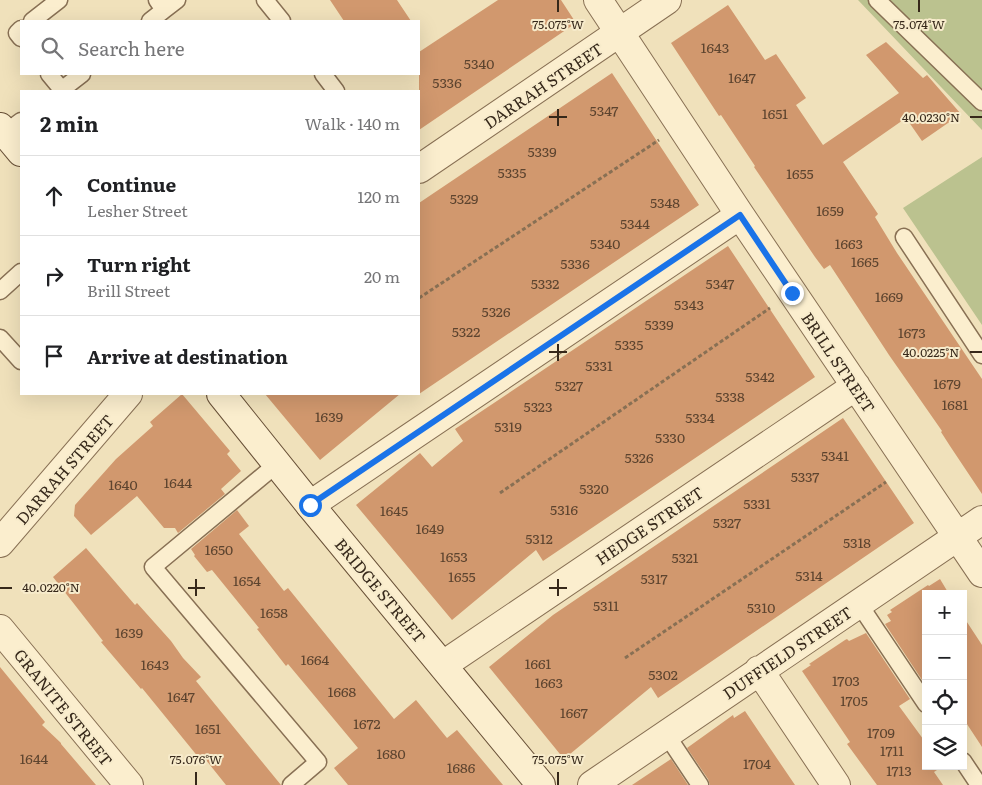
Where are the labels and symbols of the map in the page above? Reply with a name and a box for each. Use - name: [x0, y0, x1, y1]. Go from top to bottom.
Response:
- text: 75.075°W: [532, 15, 584, 33]
- text: 75.074°W: [893, 15, 945, 33]
- street label: DARRAH STREET: [479, 36, 608, 134]
- house number: 1643: [701, 37, 729, 57]
- house number: 5340: [464, 53, 494, 73]
- house number: 1647: [728, 67, 756, 87]
- house number: 5336: [432, 72, 462, 92]
- house number: 5347: [590, 100, 618, 120]
- house number: 1651: [762, 103, 788, 123]
- text: 40.0230°N: [902, 108, 960, 126]
- house number: 5339: [527, 141, 557, 161]
- house number: 5335: [498, 162, 526, 182]
- house number: 1655: [786, 163, 814, 183]
- house number: 5329: [450, 188, 478, 208]
- house number: 5348: [650, 192, 680, 212]
- house number: 1659: [816, 200, 844, 220]
- house number: 5344: [620, 213, 650, 233]
- house number: 5340: [590, 233, 620, 253]
- house number: 1663: [835, 233, 863, 253]
- house number: 1665: [851, 251, 879, 271]
- house number: 5336: [560, 253, 590, 273]
- house number: 5332: [531, 273, 559, 293]
- house number: 5347: [706, 273, 734, 293]
- route end: [781, 282, 804, 305]
- house number: 1669: [875, 286, 903, 306]
- house number: 5343: [674, 294, 704, 314]
- house number: 5326: [482, 301, 511, 321]
- street label: BRILL STREET: [796, 307, 882, 417]
- house number: 5339: [644, 314, 674, 334]
- house number: 5322: [452, 321, 480, 341]
- house number: 1673: [898, 322, 926, 342]
- house number: 5335: [615, 334, 643, 354]
- text: 40.0225°N: [903, 343, 959, 361]
- house number: 5331: [585, 355, 613, 375]
- house number: 5342: [745, 366, 775, 386]
- house number: 1679: [933, 373, 961, 393]
- house number: 5327: [555, 375, 583, 395]
- house number: 5338: [715, 386, 745, 406]
- house number: 1681: [942, 394, 969, 414]
- house number: 5323: [524, 396, 552, 416]
- house number: 1639: [315, 406, 343, 426]
- house number: 5334: [685, 407, 715, 427]
- street label: DARRAH STREET: [9, 408, 119, 529]
- house number: 5319: [494, 416, 522, 436]
- house number: 5330: [655, 427, 685, 447]
- house number: 5341: [821, 445, 849, 465]
- house number: 5326: [625, 447, 654, 467]
- house number: 5337: [791, 466, 819, 486]
- house number: 1644: [164, 472, 193, 492]
- house number: 1640: [108, 474, 138, 494]
- house number: 5320: [579, 478, 609, 498]
- street label: HEDGE STREET: [590, 480, 708, 570]
- house number: 5331: [743, 493, 771, 513]
- route start: [299, 494, 322, 517]
- house number: 5316: [550, 499, 578, 519]
- house number: 1645: [380, 500, 408, 520]
- house number: 5327: [713, 512, 741, 532]
- house number: 1649: [416, 518, 444, 538]
- house number: 5312: [525, 528, 553, 548]
- street label: BRIDGE STREET: [330, 532, 432, 648]
- house number: 5318: [843, 532, 871, 552]
- house number: 1650: [205, 539, 233, 559]
- house number: 1653: [440, 546, 468, 566]
- house number: 5321: [671, 547, 699, 567]
- house number: 5314: [795, 565, 823, 585]
- house number: 1655: [448, 566, 476, 586]
- house number: 5317: [640, 568, 668, 588]
- house number: 1654: [233, 570, 261, 590]
- text: 40.0220°N: [22, 578, 80, 596]
- house number: 5311: [593, 595, 619, 615]
- house number: 5310: [747, 597, 775, 617]
- street label: DUFFIELD STREET: [717, 600, 857, 704]
- house number: 1658: [260, 602, 288, 622]
- house number: 1639: [115, 622, 143, 642]
- street label: GRANITE STREET: [9, 643, 119, 771]
- house number: 1664: [301, 649, 330, 669]
- house number: 1661: [525, 653, 552, 673]
- house number: 1643: [141, 654, 169, 674]
- house number: 5302: [648, 664, 678, 684]
- house number: 1703: [832, 670, 860, 690]
- house number: 1663: [535, 672, 563, 692]
- house number: 1668: [328, 681, 357, 701]
- house number: 1647: [167, 686, 195, 706]
- house number: 1705: [840, 690, 868, 710]
- house number: 1667: [560, 702, 588, 722]
- house number: 1672: [353, 713, 381, 733]
- house number: 1651: [195, 718, 221, 738]
- house number: 1709: [867, 722, 895, 742]
- house number: 1711: [880, 740, 904, 760]
- house number: 1680: [376, 743, 406, 763]
- house number: 1644: [20, 748, 49, 768]
- text: 75.076°W: [170, 750, 222, 768]
- text: 75.075°W: [532, 750, 584, 768]
- house number: 1704: [743, 753, 771, 773]
- house number: 1686: [447, 757, 476, 777]
- house number: 1713: [886, 760, 912, 780]

